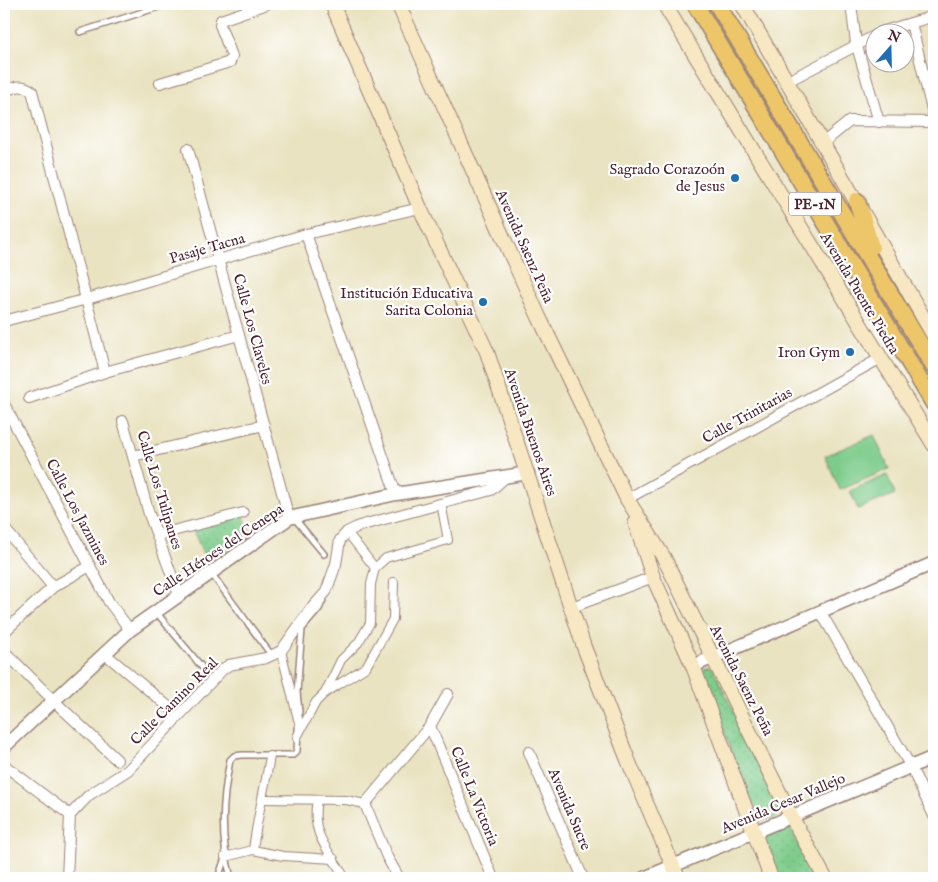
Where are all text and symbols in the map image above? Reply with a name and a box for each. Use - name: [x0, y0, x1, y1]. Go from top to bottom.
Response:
- north arrow: [866, 22, 916, 72]
- text: N: [884, 26, 903, 47]
- place label: Sagrado Corazoón de Jesus: [610, 160, 725, 196]
- marker: Sagrado Corazoón de Jesus: [729, 172, 741, 184]
- street label: Avenida Saenz Peña: [491, 186, 558, 306]
- road number: PE-1N: [789, 192, 841, 215]
- street label: Pasaje Tacna: [167, 228, 248, 268]
- street label: Avenida Puente Piedra: [815, 228, 904, 358]
- street label: Calle Los Claveles: [229, 272, 276, 387]
- place label: Institución Educativa Sarita Colonia: [340, 284, 474, 320]
- marker: Institución Educativa Sarita Colonia: [477, 296, 489, 308]
- place label: Iron Gym: [778, 343, 840, 362]
- marker: Iron Gym: [844, 346, 856, 358]
- street label: Avenida Buenos Aires: [499, 365, 561, 499]
- street label: Calle Trinitarias: [699, 383, 795, 448]
- street label: Calle Los Tulipanes: [132, 428, 187, 552]
- street label: Calle Los Jazmines: [42, 456, 114, 569]
- street label: Calle Héroes del Cenepa: [149, 499, 288, 601]
- street label: Avenida Saenz Peña: [705, 621, 778, 739]
- street label: Calle Camino Real: [126, 653, 223, 749]
- street label: Calle La Victoria: [446, 744, 503, 849]
- street label: Avenida Sucre: [543, 764, 595, 853]
- street label: Avenida Cesar Vallejo: [717, 769, 848, 839]

